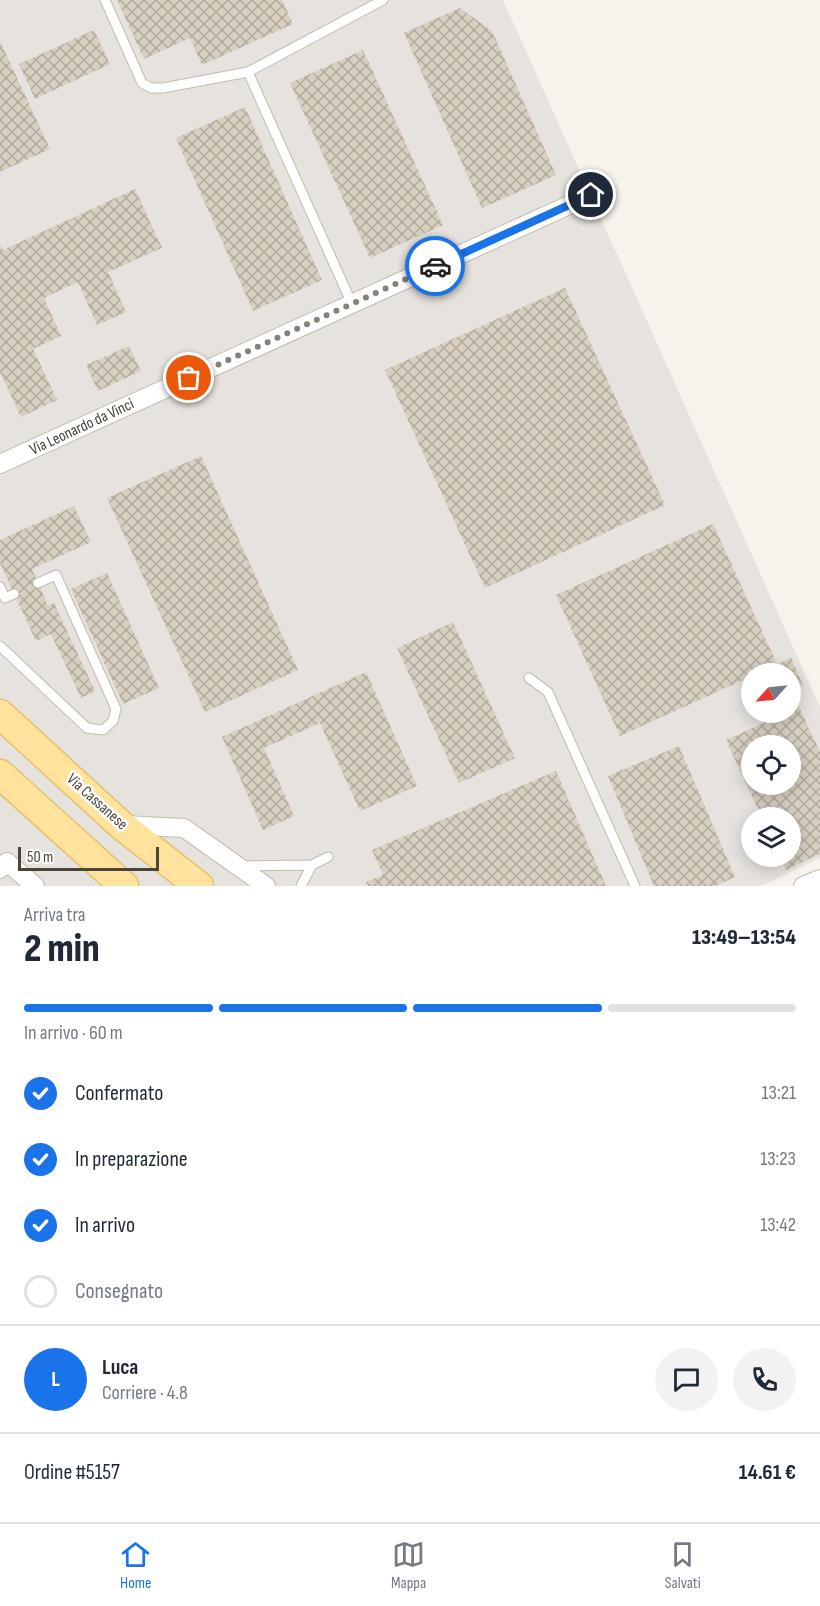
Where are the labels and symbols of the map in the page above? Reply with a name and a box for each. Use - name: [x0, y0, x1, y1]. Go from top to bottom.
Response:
- pin: [565, 169, 616, 220]
- courier: [405, 236, 465, 296]
- pin: [163, 352, 214, 403]
- street label: Via Leonardo da Vinci: [27, 395, 137, 459]
- north arrow: [741, 663, 801, 723]
- street label: Via Cassanese: [63, 770, 131, 834]
- scale bar: [18, 844, 159, 872]

